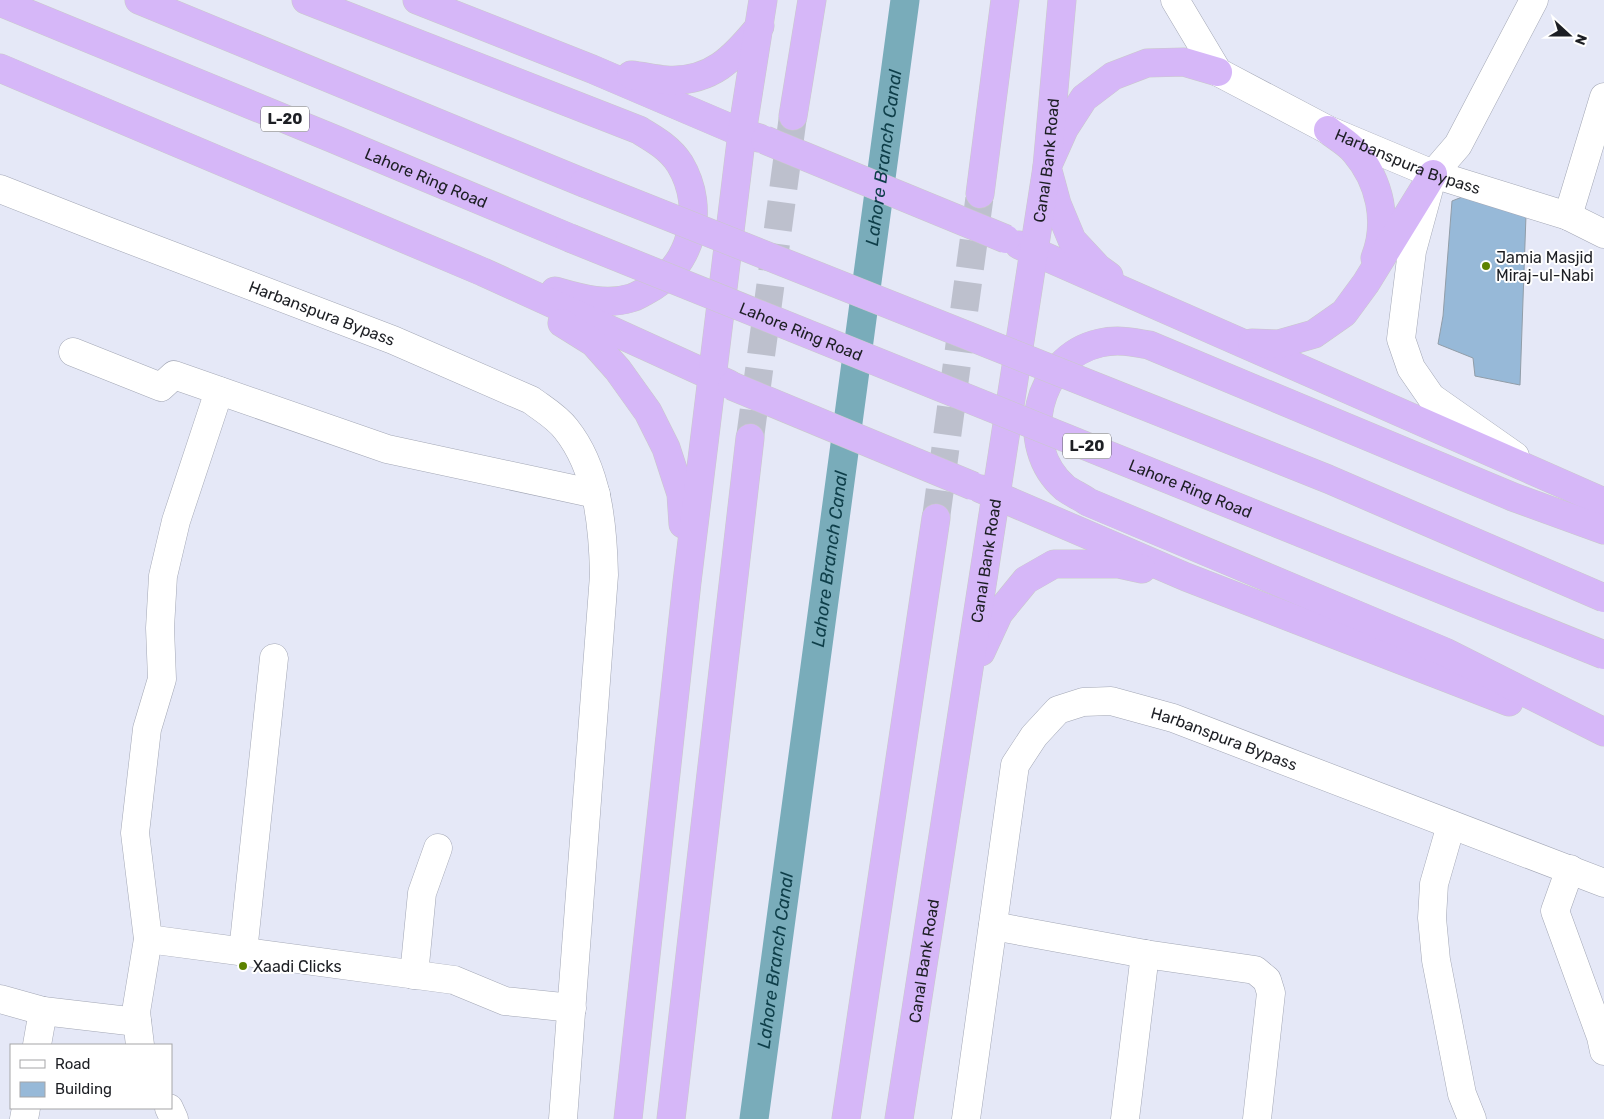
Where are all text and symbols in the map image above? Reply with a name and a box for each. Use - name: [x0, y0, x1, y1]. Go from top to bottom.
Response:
- north arrow: [1544, 10, 1594, 60]
- text: N: [1571, 32, 1590, 47]
- water label: Lahore Branch Canal: [861, 68, 907, 247]
- street label: Canal Bank Road: [1029, 97, 1063, 224]
- road number: L-20: [261, 106, 309, 132]
- street label: Harbanspura Bypass: [1332, 124, 1483, 198]
- street label: Lahore Ring Road: [362, 144, 490, 212]
- place label: Jamia Masjid Miraj-ul-Nabi: [1496, 248, 1594, 285]
- marker: Jamia Masjid Miraj-ul-Nabi: [1480, 260, 1492, 272]
- street label: Harbanspura Bypass: [246, 276, 398, 349]
- street label: Lahore Ring Road: [737, 298, 865, 364]
- road number: L-20: [1063, 434, 1111, 458]
- street label: Lahore Ring Road: [1126, 455, 1255, 522]
- water label: Lahore Branch Canal: [807, 469, 852, 648]
- street label: Canal Bank Road: [967, 497, 1005, 624]
- street label: Harbanspura Bypass: [1149, 703, 1300, 774]
- water label: Lahore Branch Canal: [753, 870, 798, 1050]
- street label: Canal Bank Road: [905, 898, 943, 1024]
- place label: Xaadi Clicks: [253, 957, 342, 976]
- marker: Xaadi Clicks: [237, 960, 249, 972]
- legend: [10, 1044, 172, 1109]
- text: Road: [55, 1055, 91, 1073]
- text: Building: [55, 1080, 112, 1098]

